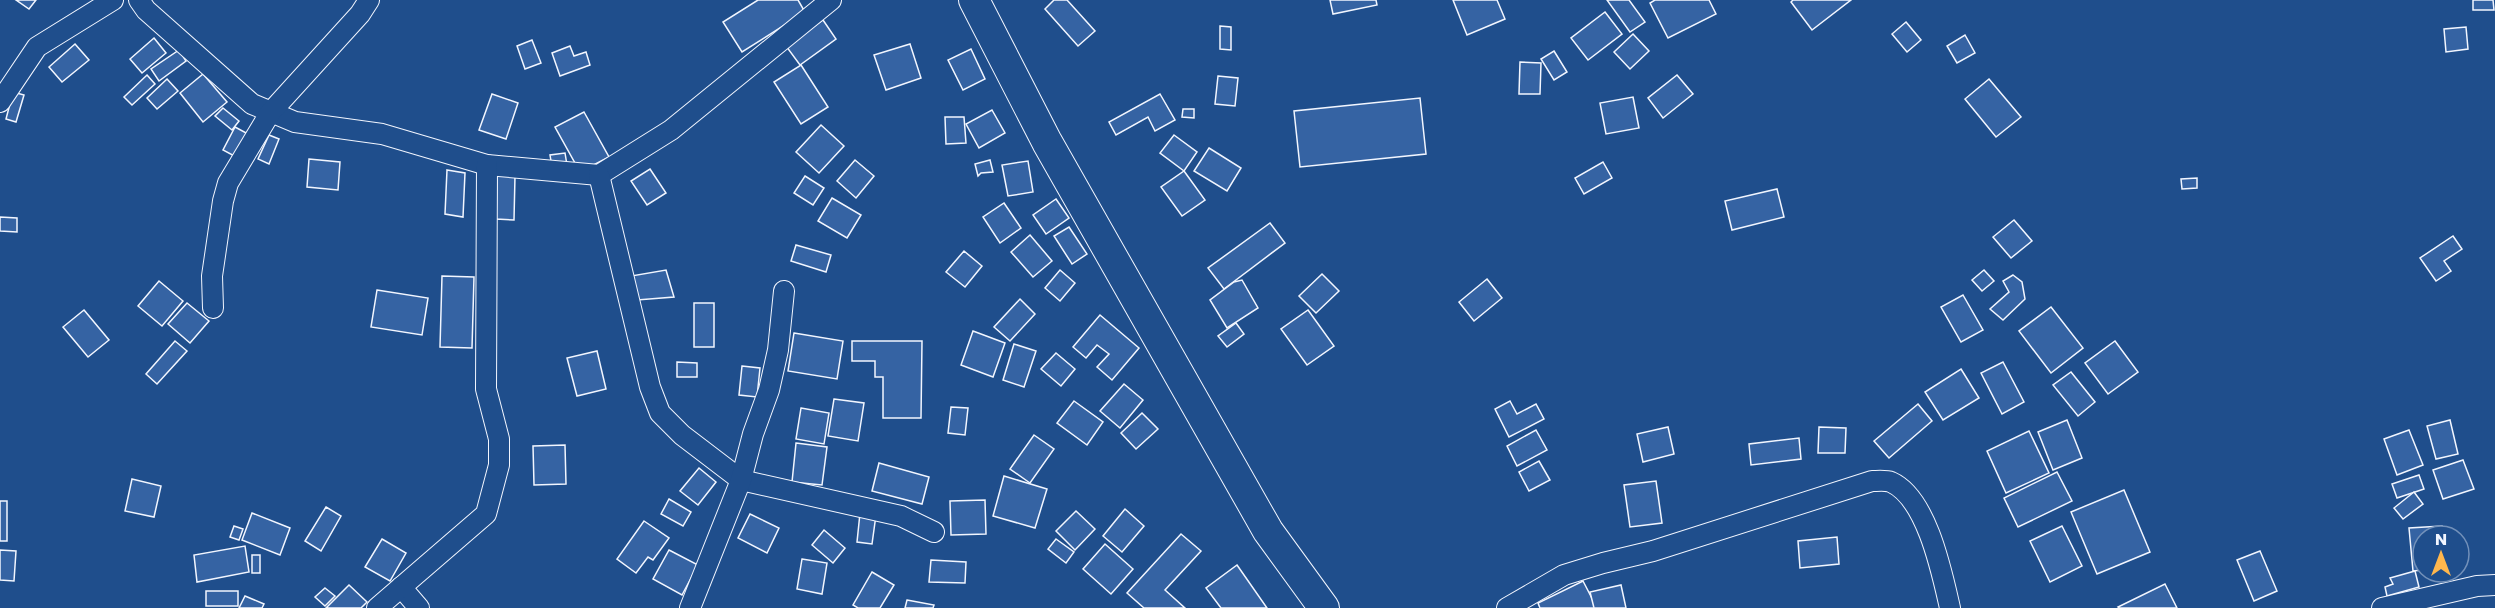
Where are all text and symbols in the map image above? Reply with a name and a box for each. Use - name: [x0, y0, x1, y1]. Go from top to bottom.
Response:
- north arrow: [2411, 524, 2471, 584]
- text: N: [2435, 528, 2447, 551]

